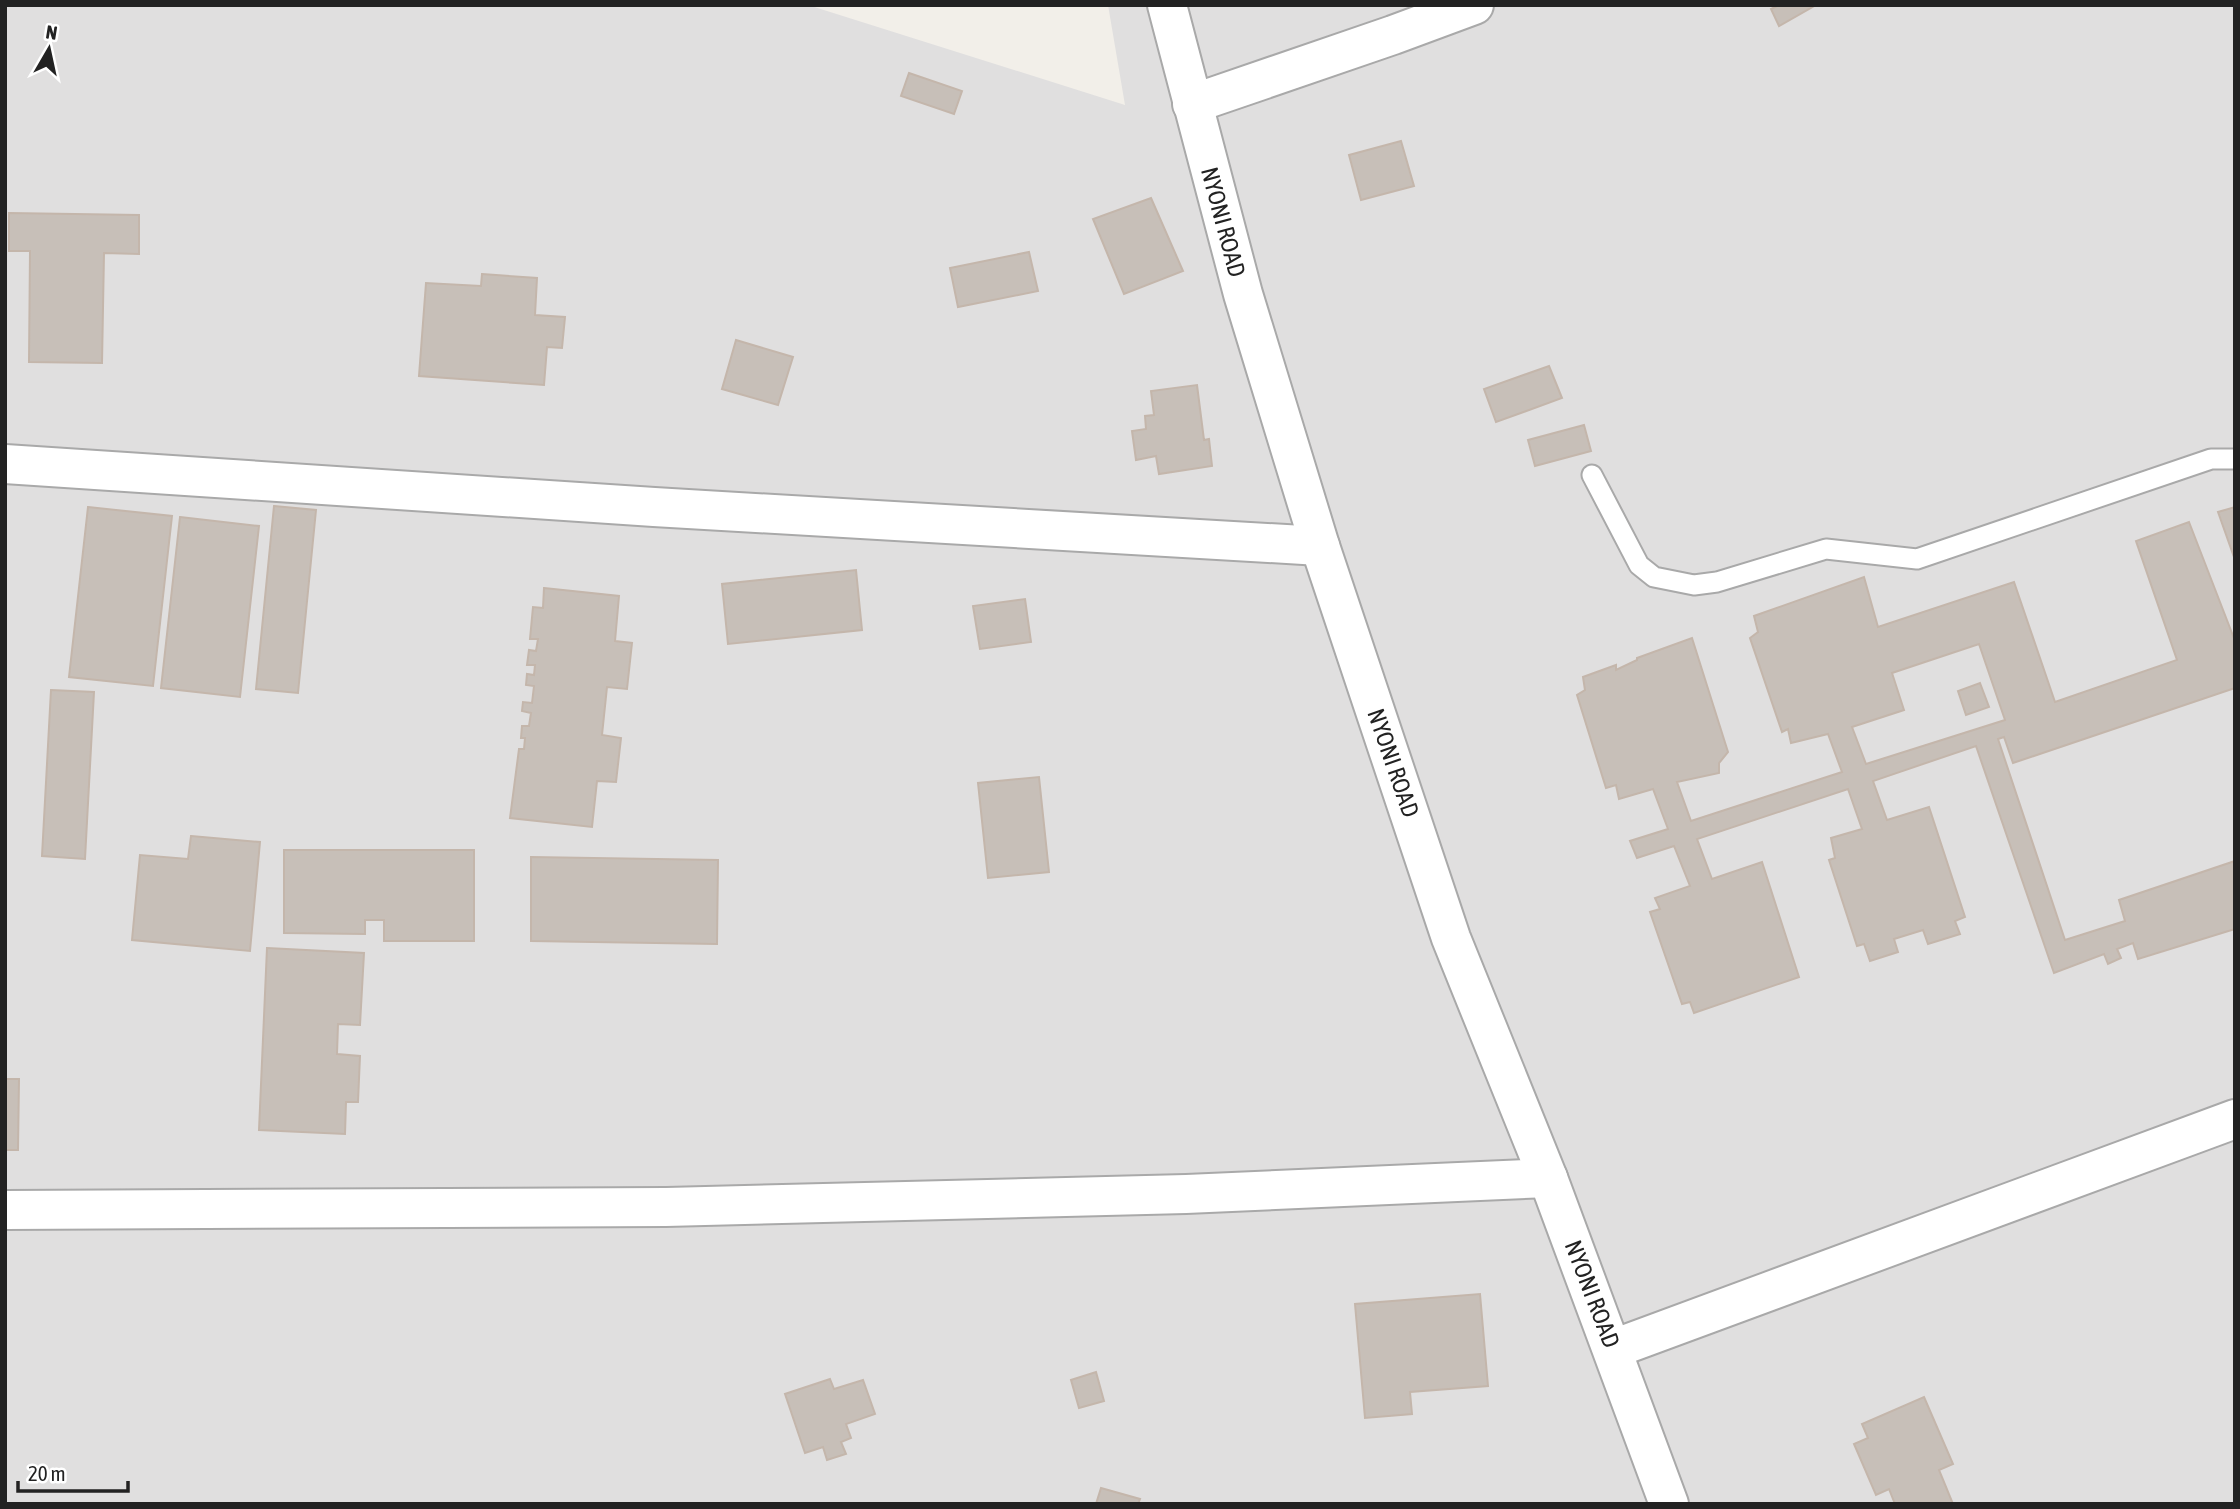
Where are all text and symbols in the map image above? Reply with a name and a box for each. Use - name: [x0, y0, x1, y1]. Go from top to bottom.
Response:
- north arrow: [14, 14, 84, 84]
- text: N: [44, 20, 59, 44]
- street label: NYONI ROAD: [1196, 164, 1251, 280]
- street label: NYONI ROAD: [1362, 705, 1425, 821]
- street label: NYONI ROAD: [1560, 1236, 1625, 1351]
- scale bar: [18, 1450, 128, 1494]
- text: 20 m: [28, 1461, 66, 1485]

